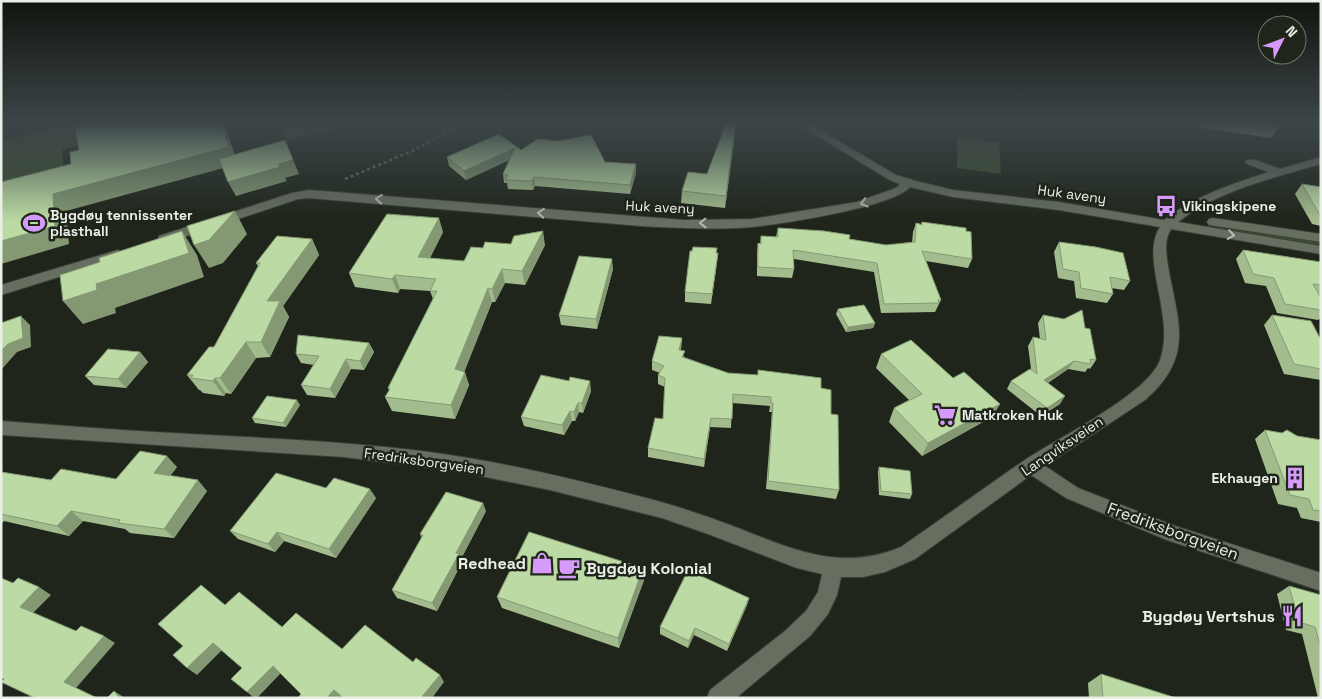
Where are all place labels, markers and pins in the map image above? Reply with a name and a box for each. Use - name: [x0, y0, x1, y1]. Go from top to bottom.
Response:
- bus stop icon: Vikingskipene: [1153, 193, 1179, 219]
- place label: Vikingskipene: [1182, 197, 1276, 215]
- place label: Bygdøy tennissenter plasthall: [50, 206, 193, 240]
- sports icon: Bygdøy tennissenter plasthall: [21, 210, 47, 236]
- supermarket icon: Matkroken Huk: [932, 402, 958, 428]
- place label: Matkroken Huk: [962, 406, 1064, 424]
- building icon: Ekhaugen: [1282, 465, 1308, 491]
- place label: Ekhaugen: [1212, 469, 1278, 487]
- shop icon: Redhead: [529, 550, 555, 576]
- place label: Redhead: [458, 553, 526, 574]
- cafe icon: Bygdøy Kolonial: [556, 555, 582, 581]
- place label: Bygdøy Kolonial: [586, 558, 712, 579]
- restaurant icon: Bygdøy Vertshus: [1279, 603, 1305, 629]
- place label: Bygdøy Vertshus: [1142, 606, 1275, 627]

